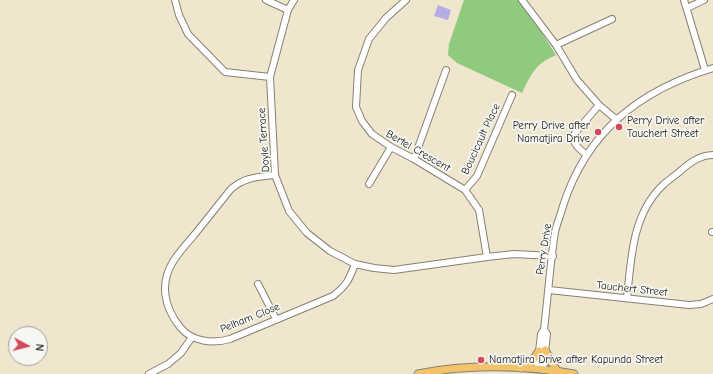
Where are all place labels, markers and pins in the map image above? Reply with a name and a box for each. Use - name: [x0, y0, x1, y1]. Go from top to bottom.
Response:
- place label: Perry Drive after Tauchert Street: [627, 114, 704, 140]
- place label: Perry Drive after Namatjira Drive: [513, 119, 590, 145]
- marker: Perry Drive after Tauchert Street: [614, 122, 624, 132]
- marker: Perry Drive after Namatjira Drive: [593, 127, 603, 137]
- place label: Namatjira Drive after Kapunda Street: [489, 353, 663, 367]
- marker: Namatjira Drive after Kapunda Street: [476, 355, 486, 365]

